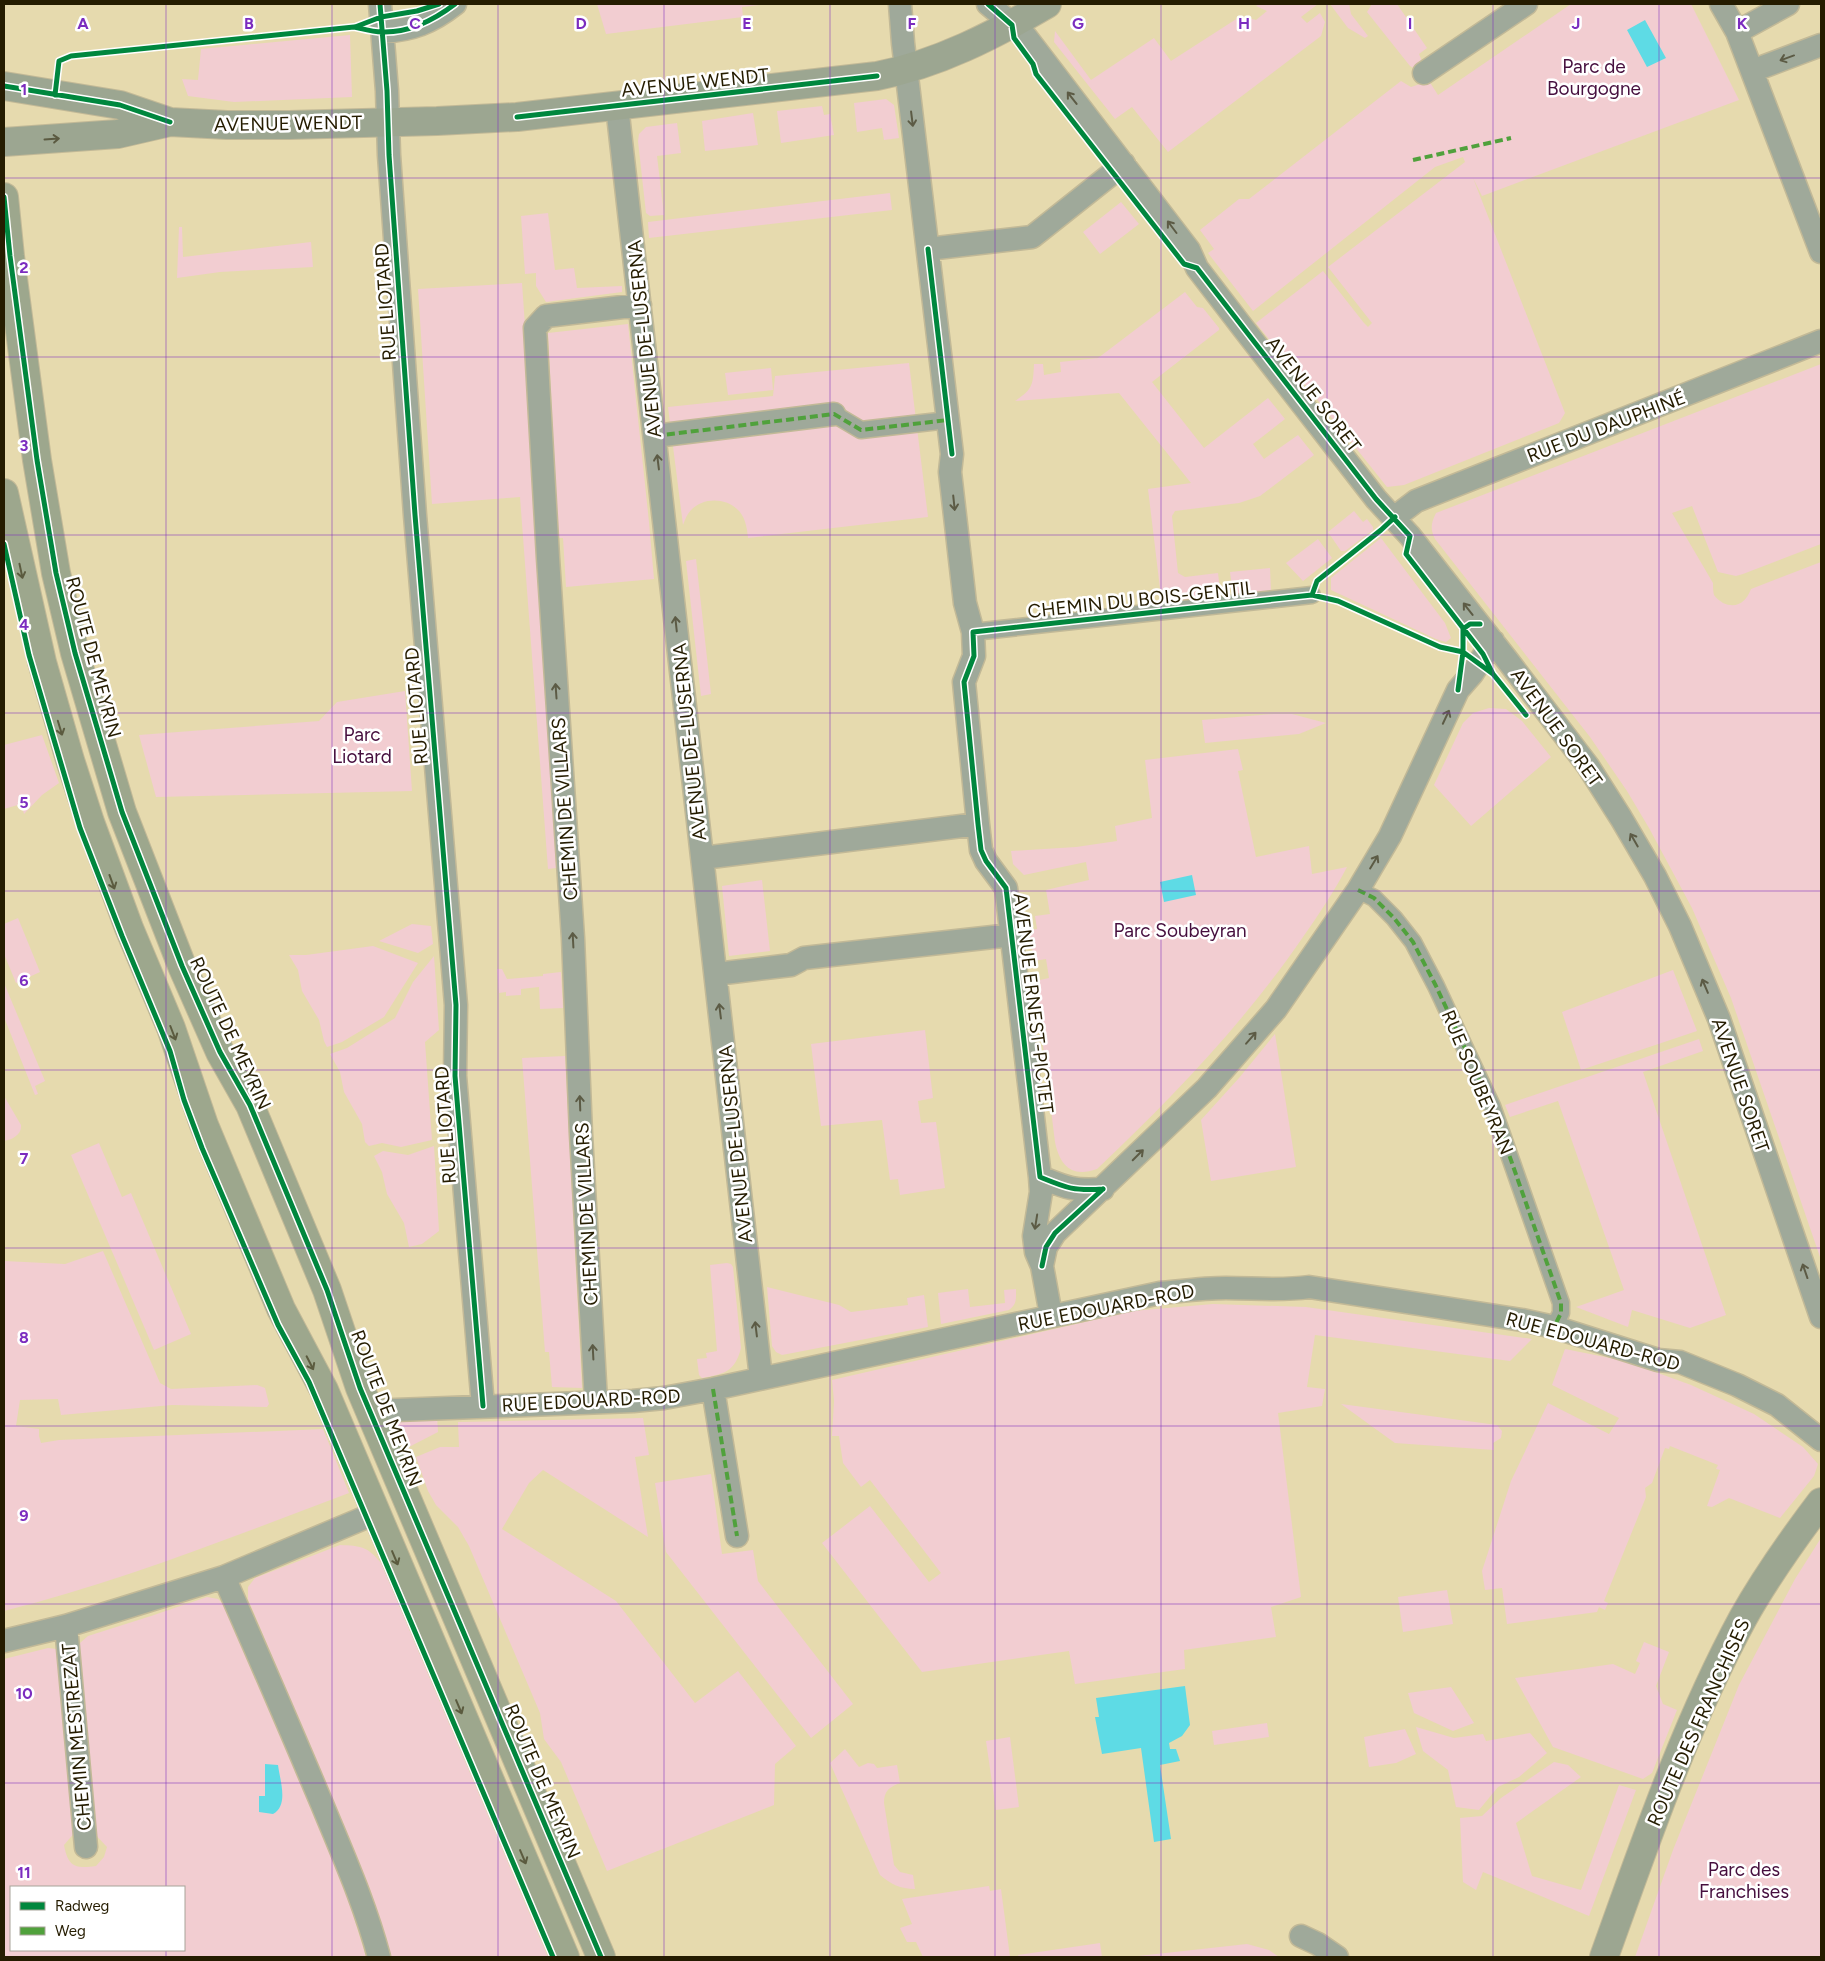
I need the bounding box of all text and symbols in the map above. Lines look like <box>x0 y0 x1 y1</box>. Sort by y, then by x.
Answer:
text: A <box>77 14 89 33</box>
text: B <box>244 14 254 33</box>
text: C <box>409 14 421 33</box>
text: D <box>575 14 587 33</box>
text: E <box>742 14 752 33</box>
text: F <box>908 14 917 33</box>
text: G <box>1072 14 1084 33</box>
text: H <box>1238 14 1250 33</box>
text: I <box>1408 14 1412 33</box>
text: J <box>1572 14 1580 33</box>
text: K <box>1737 14 1748 33</box>
one-way arrow <box>1780 54 1795 63</box>
park label: Parc de Bourgogne <box>1547 55 1641 100</box>
street label: AVENUE WENDT <box>620 63 770 102</box>
text: 1 <box>21 80 27 99</box>
one-way arrow <box>1067 92 1078 105</box>
street label: AVENUE WENDT <box>214 111 363 136</box>
one-way arrow <box>907 111 917 127</box>
one-way arrow <box>44 134 60 144</box>
one-way arrow <box>1166 221 1177 234</box>
street label: AVENUE DE-LUSERNA <box>623 239 666 439</box>
street label: RUE LIOTARD <box>370 242 401 362</box>
text: 2 <box>19 258 29 277</box>
street label: AVENUE SORET <box>1261 332 1366 457</box>
street label: RUE DU DAUPHINÉ <box>1524 386 1689 467</box>
text: 3 <box>20 436 29 455</box>
one-way arrow <box>653 455 663 471</box>
one-way arrow <box>949 494 959 510</box>
one-way arrow <box>16 562 26 578</box>
street label: ROUTE DE MEYRIN <box>61 574 126 740</box>
street label: CHEMIN DU BOIS-GENTIL <box>1026 576 1256 623</box>
one-way arrow <box>1462 603 1473 616</box>
text: 4 <box>19 615 29 634</box>
one-way arrow <box>671 616 681 632</box>
street label: AVENUE DE-LUSERNA <box>668 642 711 842</box>
street label: RUE LIOTARD <box>400 646 433 766</box>
street label: AVENUE SORET <box>1506 664 1608 791</box>
one-way arrow <box>552 683 561 699</box>
one-way arrow <box>1442 710 1451 725</box>
street label: CHEMIN DE VILLARS <box>547 717 582 901</box>
one-way arrow <box>56 720 66 736</box>
park label: Parc Liotard <box>332 723 392 768</box>
text: 5 <box>19 793 29 812</box>
one-way arrow <box>1629 833 1639 848</box>
one-way arrow <box>1370 856 1380 870</box>
one-way arrow <box>108 874 117 890</box>
street label: AVENUE ERNEST-PICTET <box>1009 892 1058 1115</box>
park label: Parc Soubeyran <box>1113 919 1247 942</box>
one-way arrow <box>569 933 578 949</box>
street label: ROUTE DE MEYRIN <box>185 953 276 1113</box>
text: 6 <box>19 971 29 990</box>
one-way arrow <box>1700 979 1710 994</box>
one-way arrow <box>715 1004 725 1020</box>
street label: RUE SOUBEYRAN <box>1437 1006 1518 1158</box>
street label: AVENUE SORET <box>1707 1015 1774 1156</box>
one-way arrow <box>169 1025 178 1040</box>
one-way arrow <box>1245 1032 1256 1045</box>
street label: AVENUE DE-LUSERNA <box>714 1044 757 1244</box>
street label: RUE LIOTARD <box>430 1065 461 1185</box>
one-way arrow <box>575 1095 585 1112</box>
street label: CHEMIN DE VILLARS <box>570 1122 603 1306</box>
text: 7 <box>20 1149 29 1168</box>
one-way arrow <box>1132 1149 1144 1161</box>
one-way arrow <box>1031 1213 1041 1229</box>
one-way arrow <box>1800 1264 1810 1280</box>
street label: RUE EDOUARD-ROD <box>1016 1279 1196 1336</box>
street label: RUE EDOUARD-ROD <box>1503 1307 1682 1376</box>
one-way arrow <box>751 1322 761 1338</box>
street label: ROUTE DE MEYRIN <box>346 1327 427 1490</box>
text: 8 <box>19 1328 29 1347</box>
one-way arrow <box>589 1345 598 1361</box>
one-way arrow <box>305 1355 315 1370</box>
street label: RUE EDOUARD-ROD <box>501 1384 681 1417</box>
text: 9 <box>19 1506 29 1525</box>
one-way arrow <box>391 1550 401 1565</box>
street label: ROUTE DES FRANCHISES <box>1642 1615 1755 1829</box>
street label: CHEMIN MESTREZAT <box>57 1642 96 1831</box>
text: 10 <box>15 1684 33 1703</box>
one-way arrow <box>455 1699 464 1714</box>
street label: ROUTE DE MEYRIN <box>500 1700 586 1862</box>
one-way arrow <box>518 1849 528 1864</box>
park label: Parc des Franchises <box>1699 1858 1789 1903</box>
text: 11 <box>17 1863 31 1882</box>
legend <box>10 1886 185 1951</box>
text: Radweg <box>55 1897 109 1915</box>
text: Weg <box>55 1922 86 1940</box>

